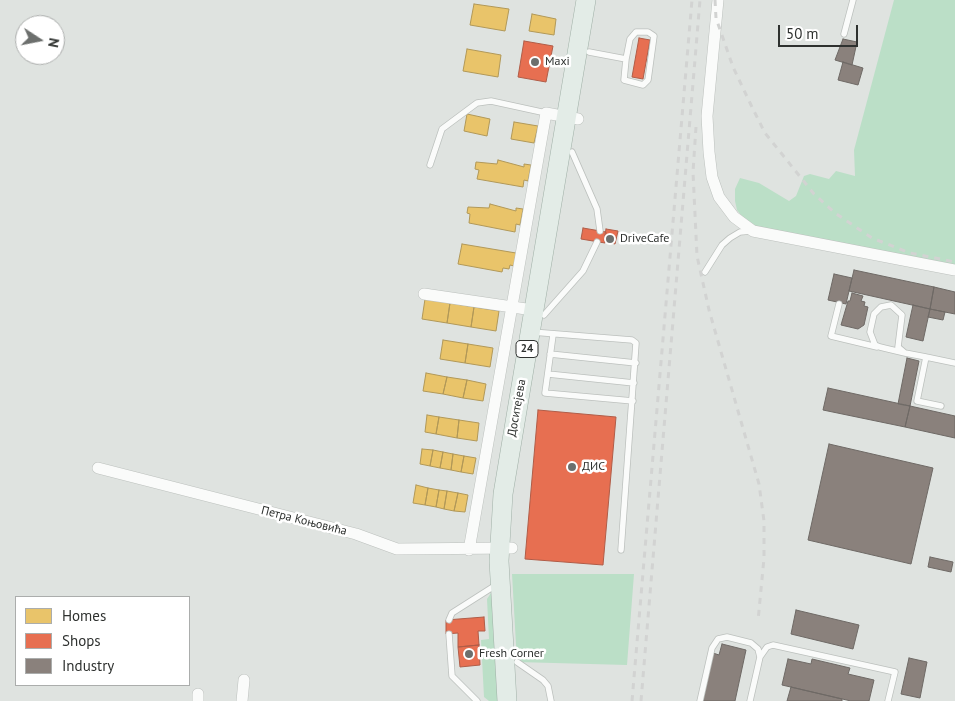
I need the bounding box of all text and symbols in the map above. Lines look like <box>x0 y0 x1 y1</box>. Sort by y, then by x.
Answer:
north arrow <box>15 15 65 65</box>
scale bar <box>780 15 860 47</box>
text: 50 m <box>786 24 819 43</box>
text: N <box>44 36 63 49</box>
place label: Maxi <box>545 55 570 69</box>
marker: Maxi <box>529 56 541 68</box>
place label: DriveCafe <box>620 232 669 246</box>
marker: DriveCafe <box>604 233 616 245</box>
road number: 24 <box>516 340 538 358</box>
street label: Доситејева <box>505 378 529 438</box>
place label: ДИС <box>582 460 605 474</box>
marker: ДИС <box>566 461 578 473</box>
street label: Петра Коњовића <box>260 503 348 539</box>
legend <box>15 596 190 686</box>
text: Homes <box>62 606 106 625</box>
text: Shops <box>62 631 101 650</box>
place label: Fresh Corner <box>479 647 544 661</box>
marker: Fresh Corner <box>463 648 475 660</box>
text: Industry <box>62 656 114 675</box>

